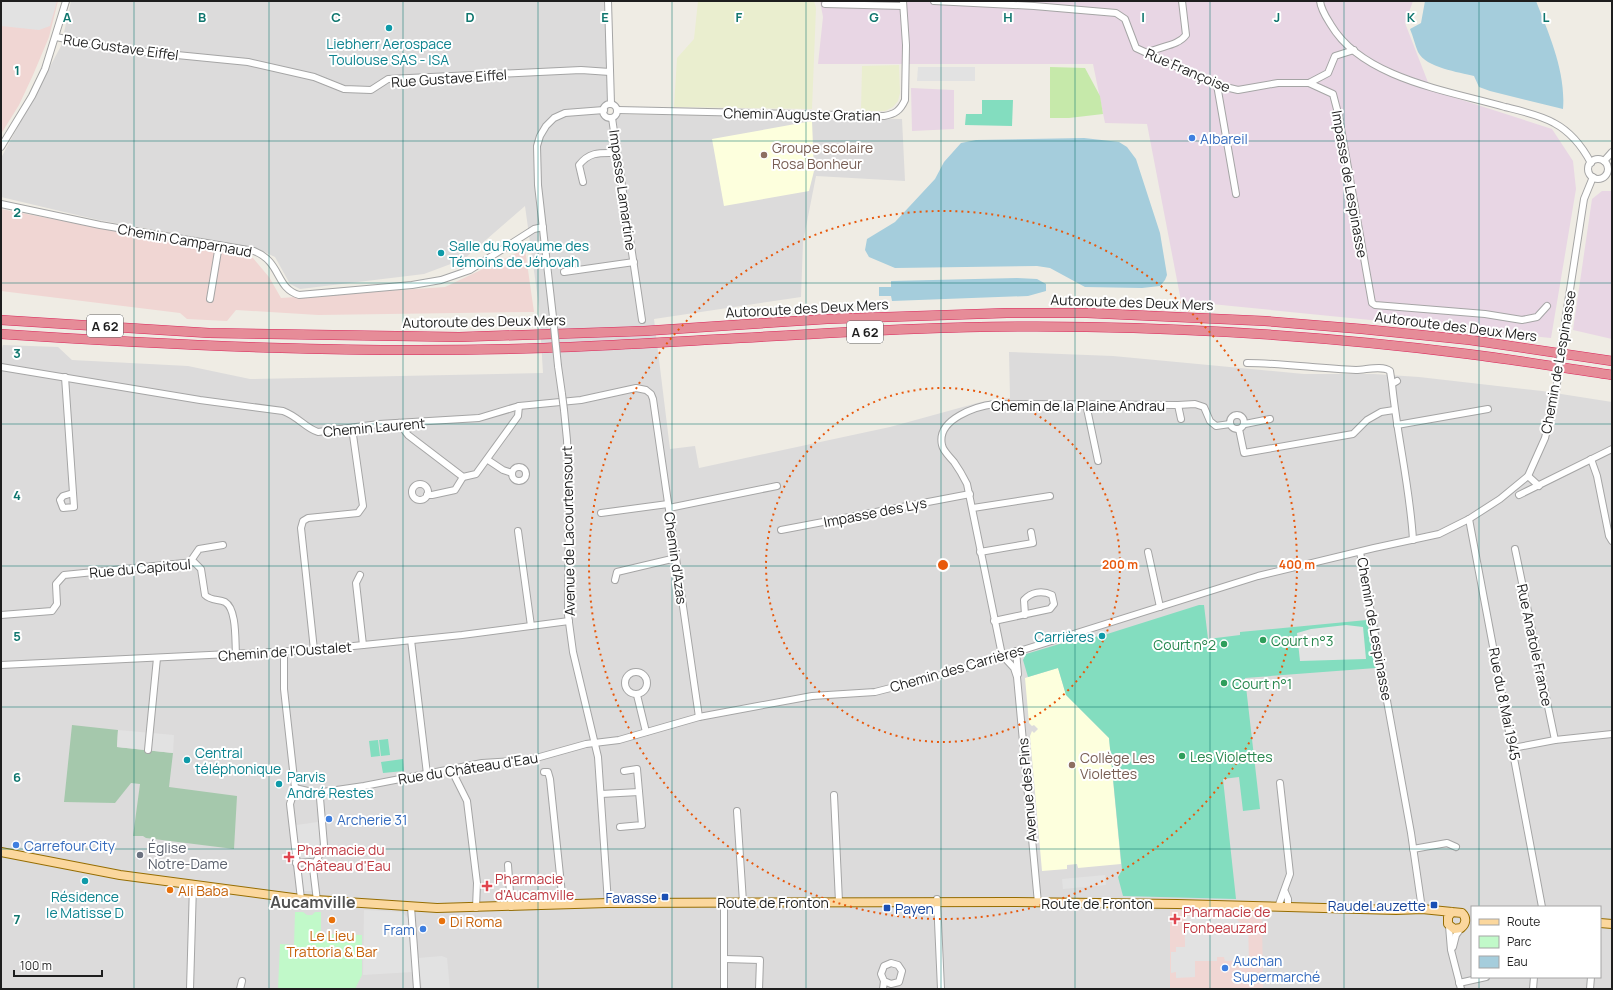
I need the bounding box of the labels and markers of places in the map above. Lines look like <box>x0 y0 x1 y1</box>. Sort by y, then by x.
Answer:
marker: Liebherr Aerospace Toulouse SAS - ISA <box>384 23 394 33</box>
place label: Liebherr Aerospace Toulouse SAS - ISA <box>326 34 452 69</box>
place label: Albareil <box>1200 129 1248 148</box>
marker: Albareil <box>1187 133 1197 143</box>
place label: Groupe scolaire Rosa Bonheur <box>772 138 873 173</box>
marker: Groupe scolaire Rosa Bonheur <box>759 150 769 160</box>
place label: Salle du Royaume des Témoins de Jéhovah <box>449 236 589 271</box>
marker: Salle du Royaume des Témoins de Jéhovah <box>436 248 446 258</box>
centre of rings <box>936 558 950 572</box>
place label: Carrières <box>1034 627 1094 646</box>
marker: Carrières <box>1097 631 1107 641</box>
place label: Court n°3 <box>1271 631 1333 650</box>
place label: Court n°2 <box>1153 635 1216 654</box>
marker: Court n°3 <box>1258 635 1268 645</box>
marker: Court n°2 <box>1219 639 1229 649</box>
place label: Court n°1 <box>1232 674 1292 693</box>
marker: Court n°1 <box>1219 678 1229 688</box>
place label: Central téléphonique <box>195 743 281 778</box>
place label: Les Violettes <box>1190 747 1273 766</box>
place label: Collège Les Violettes <box>1080 748 1155 783</box>
marker: Les Violettes <box>1177 751 1187 761</box>
marker: Central téléphonique <box>182 755 192 765</box>
marker: Collège Les Violettes <box>1067 760 1077 770</box>
place label: Parvis André Restes <box>287 767 374 802</box>
marker: Parvis André Restes <box>274 779 284 789</box>
place label: Archerie 31 <box>337 810 408 829</box>
marker: Archerie 31 <box>324 814 334 824</box>
place label: Carrefour City <box>24 836 116 855</box>
place label: Église Notre-Dame <box>148 838 228 873</box>
marker: Carrefour City <box>11 840 21 850</box>
place label: Pharmacie du Château d'Eau <box>297 840 391 875</box>
marker: Église Notre-Dame <box>135 850 145 860</box>
marker: Pharmacie du Château d'Eau <box>284 852 294 862</box>
place label: Pharmacie d'Aucamville <box>495 869 574 904</box>
marker: Résidence le Matisse D <box>80 876 90 886</box>
place label: Ali Baba <box>178 881 229 900</box>
marker: Pharmacie d'Aucamville <box>482 881 492 891</box>
marker: Ali Baba <box>165 885 175 895</box>
place label: Résidence le Matisse D <box>46 887 124 922</box>
place label: Favasse <box>605 888 657 907</box>
marker: Favasse <box>660 892 670 902</box>
place label: RaudeLauzette <box>1328 896 1426 915</box>
place label: Payen <box>895 899 934 918</box>
marker: RaudeLauzette <box>1429 900 1439 910</box>
place label: Pharmacie de Fonbeauzard <box>1183 902 1271 937</box>
marker: Payen <box>882 903 892 913</box>
place label: Di Roma <box>450 912 502 931</box>
marker: Pharmacie de Fonbeauzard <box>1170 914 1180 924</box>
marker: Le Lieu Trattoria & Bar <box>327 915 337 925</box>
marker: Di Roma <box>437 916 447 926</box>
place label: Fram <box>384 920 415 939</box>
marker: Fram <box>418 924 428 934</box>
place label: Le Lieu Trattoria & Bar <box>286 926 378 961</box>
place label: Auchan Supermarché <box>1233 951 1320 986</box>
marker: Auchan Supermarché <box>1220 963 1230 973</box>

